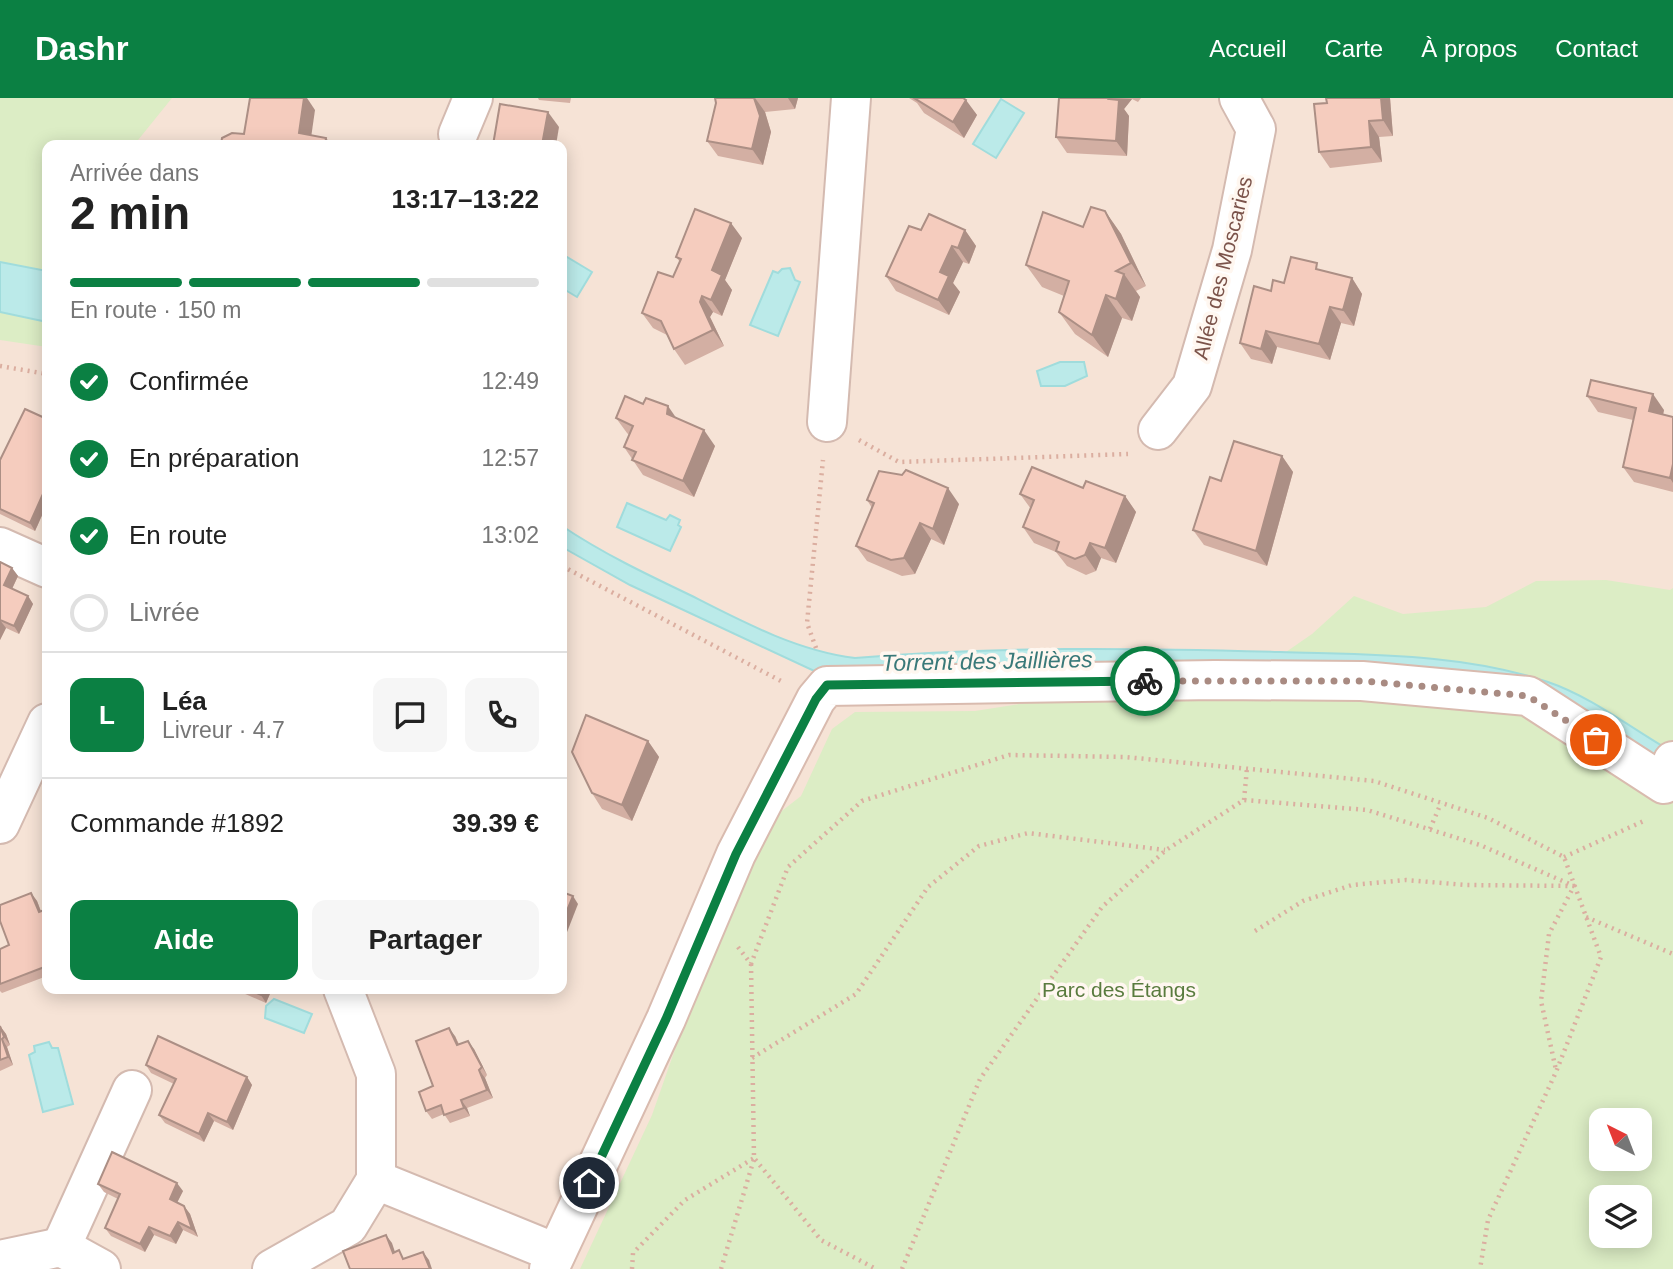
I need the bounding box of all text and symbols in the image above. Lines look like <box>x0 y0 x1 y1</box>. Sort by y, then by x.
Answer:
text: Dashr <box>35 30 129 67</box>
text: Accueil <box>1209 35 1287 62</box>
text: Carte <box>1325 35 1383 62</box>
text: À propos <box>1421 35 1517 62</box>
text: Contact <box>1555 35 1638 62</box>
text: Arrivée dans <box>70 160 199 186</box>
street label: Allée des Moscaries <box>1189 174 1256 362</box>
text: 13:17–13:22 <box>392 184 539 214</box>
text: 2 min <box>70 187 190 239</box>
text: En route · 150 m <box>70 297 241 323</box>
icon: check <box>70 363 108 401</box>
text: Confirmée <box>129 366 249 396</box>
text: 12:49 <box>481 368 539 394</box>
icon: check <box>70 440 108 478</box>
text: En préparation <box>129 443 300 473</box>
text: 12:57 <box>481 445 539 471</box>
icon: check <box>70 517 108 555</box>
text: En route <box>129 520 227 550</box>
text: 13:02 <box>481 522 539 548</box>
text: Livrée <box>129 597 200 627</box>
water label: Torrent des Jaillières <box>881 646 1093 676</box>
courier <box>1110 646 1180 716</box>
icon: bike <box>1126 662 1164 700</box>
button: chat <box>373 678 447 752</box>
button: phone <box>465 678 539 752</box>
text: Léa <box>162 686 207 716</box>
text: L <box>99 700 115 730</box>
pin <box>1566 710 1626 770</box>
text: Livreur · 4.7 <box>162 717 285 743</box>
icon: bag <box>1577 721 1615 759</box>
text: Commande #1892 <box>70 808 284 838</box>
text: 39.39 € <box>452 808 539 838</box>
button: Aide <box>70 900 298 980</box>
button: Partager <box>312 900 539 980</box>
park label: Parc des Étangs <box>1042 978 1196 1001</box>
north arrow <box>1589 1108 1652 1171</box>
map controls <box>1589 1108 1652 1248</box>
pin <box>559 1153 619 1213</box>
icon: home <box>570 1164 608 1202</box>
button: layers <box>1589 1185 1652 1248</box>

